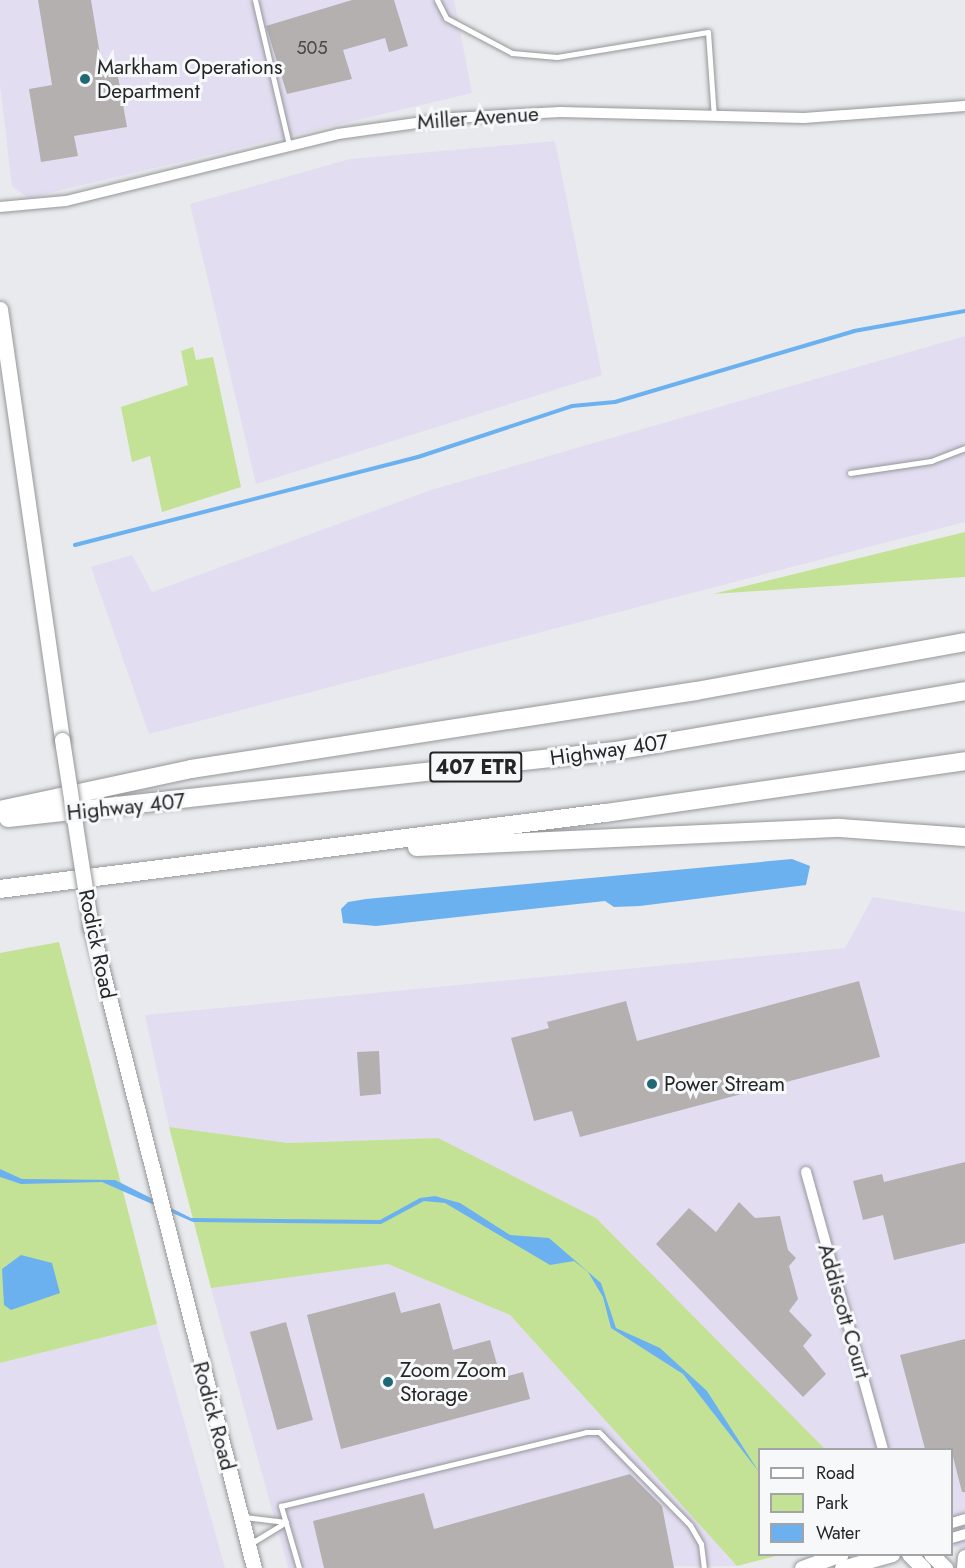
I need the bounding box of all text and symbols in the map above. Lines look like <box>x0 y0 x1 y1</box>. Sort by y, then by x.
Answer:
house number: 505 <box>296 37 328 59</box>
place label: Markham Operations Department <box>97 54 282 104</box>
marker: Markham Operations Department <box>78 72 92 86</box>
street label: Miller Avenue <box>416 101 540 135</box>
street label: Highway 407 <box>548 729 670 771</box>
road number: 407 ETR <box>428 750 524 784</box>
street label: Highway 407 <box>65 788 187 826</box>
street label: Rodick Road <box>73 887 121 1001</box>
place label: Power Stream <box>664 1071 785 1097</box>
marker: Power Stream <box>645 1077 659 1091</box>
street label: Addiscott Court <box>813 1241 875 1381</box>
place label: Zoom Zoom Storage <box>400 1357 507 1407</box>
street label: Rodick Road <box>187 1359 241 1473</box>
marker: Zoom Zoom Storage <box>381 1375 395 1389</box>
legend <box>758 1448 953 1556</box>
text: Road <box>816 1460 855 1486</box>
text: Park <box>816 1490 848 1516</box>
text: Water <box>816 1520 860 1546</box>

